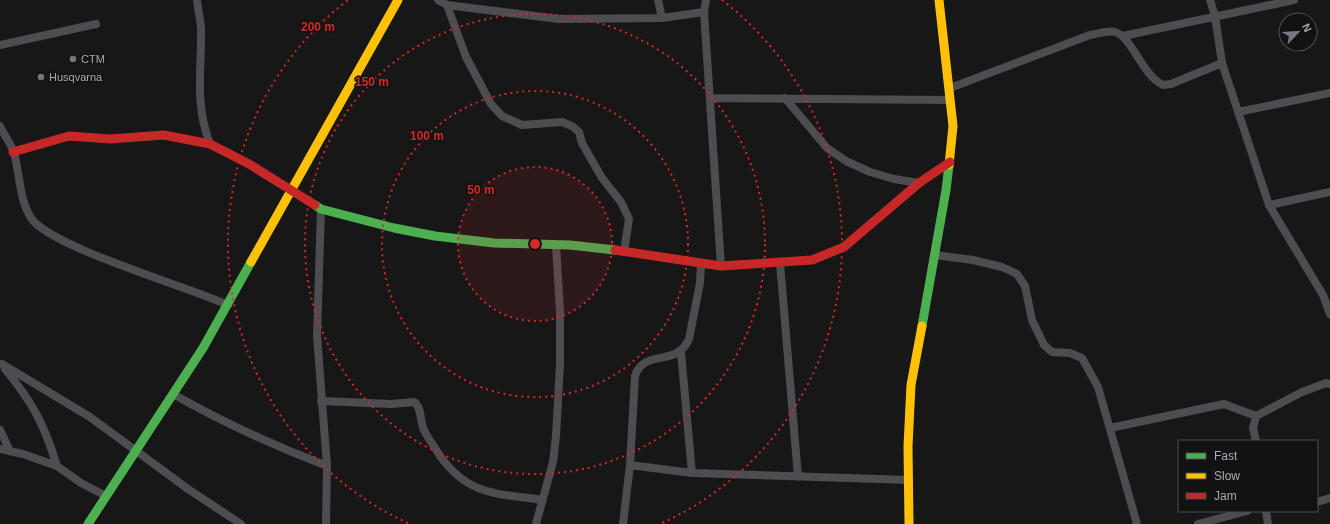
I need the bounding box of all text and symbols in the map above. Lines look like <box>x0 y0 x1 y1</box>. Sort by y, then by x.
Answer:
north arrow <box>1278 12 1318 52</box>
text: 200 m <box>301 20 335 34</box>
text: N <box>1300 22 1314 34</box>
place label: CTM <box>81 53 105 65</box>
marker: CTM <box>68 54 78 64</box>
place label: Husqvarna <box>49 71 103 83</box>
marker: Husqvarna <box>36 72 46 82</box>
text: 150 m <box>355 75 389 89</box>
text: 100 m <box>410 129 444 143</box>
text: 50 m <box>467 183 495 197</box>
centre of rings <box>528 237 542 251</box>
legend <box>1178 440 1318 512</box>
text: Fast <box>1214 449 1238 463</box>
text: Slow <box>1214 469 1240 483</box>
text: Jam <box>1214 489 1237 503</box>

